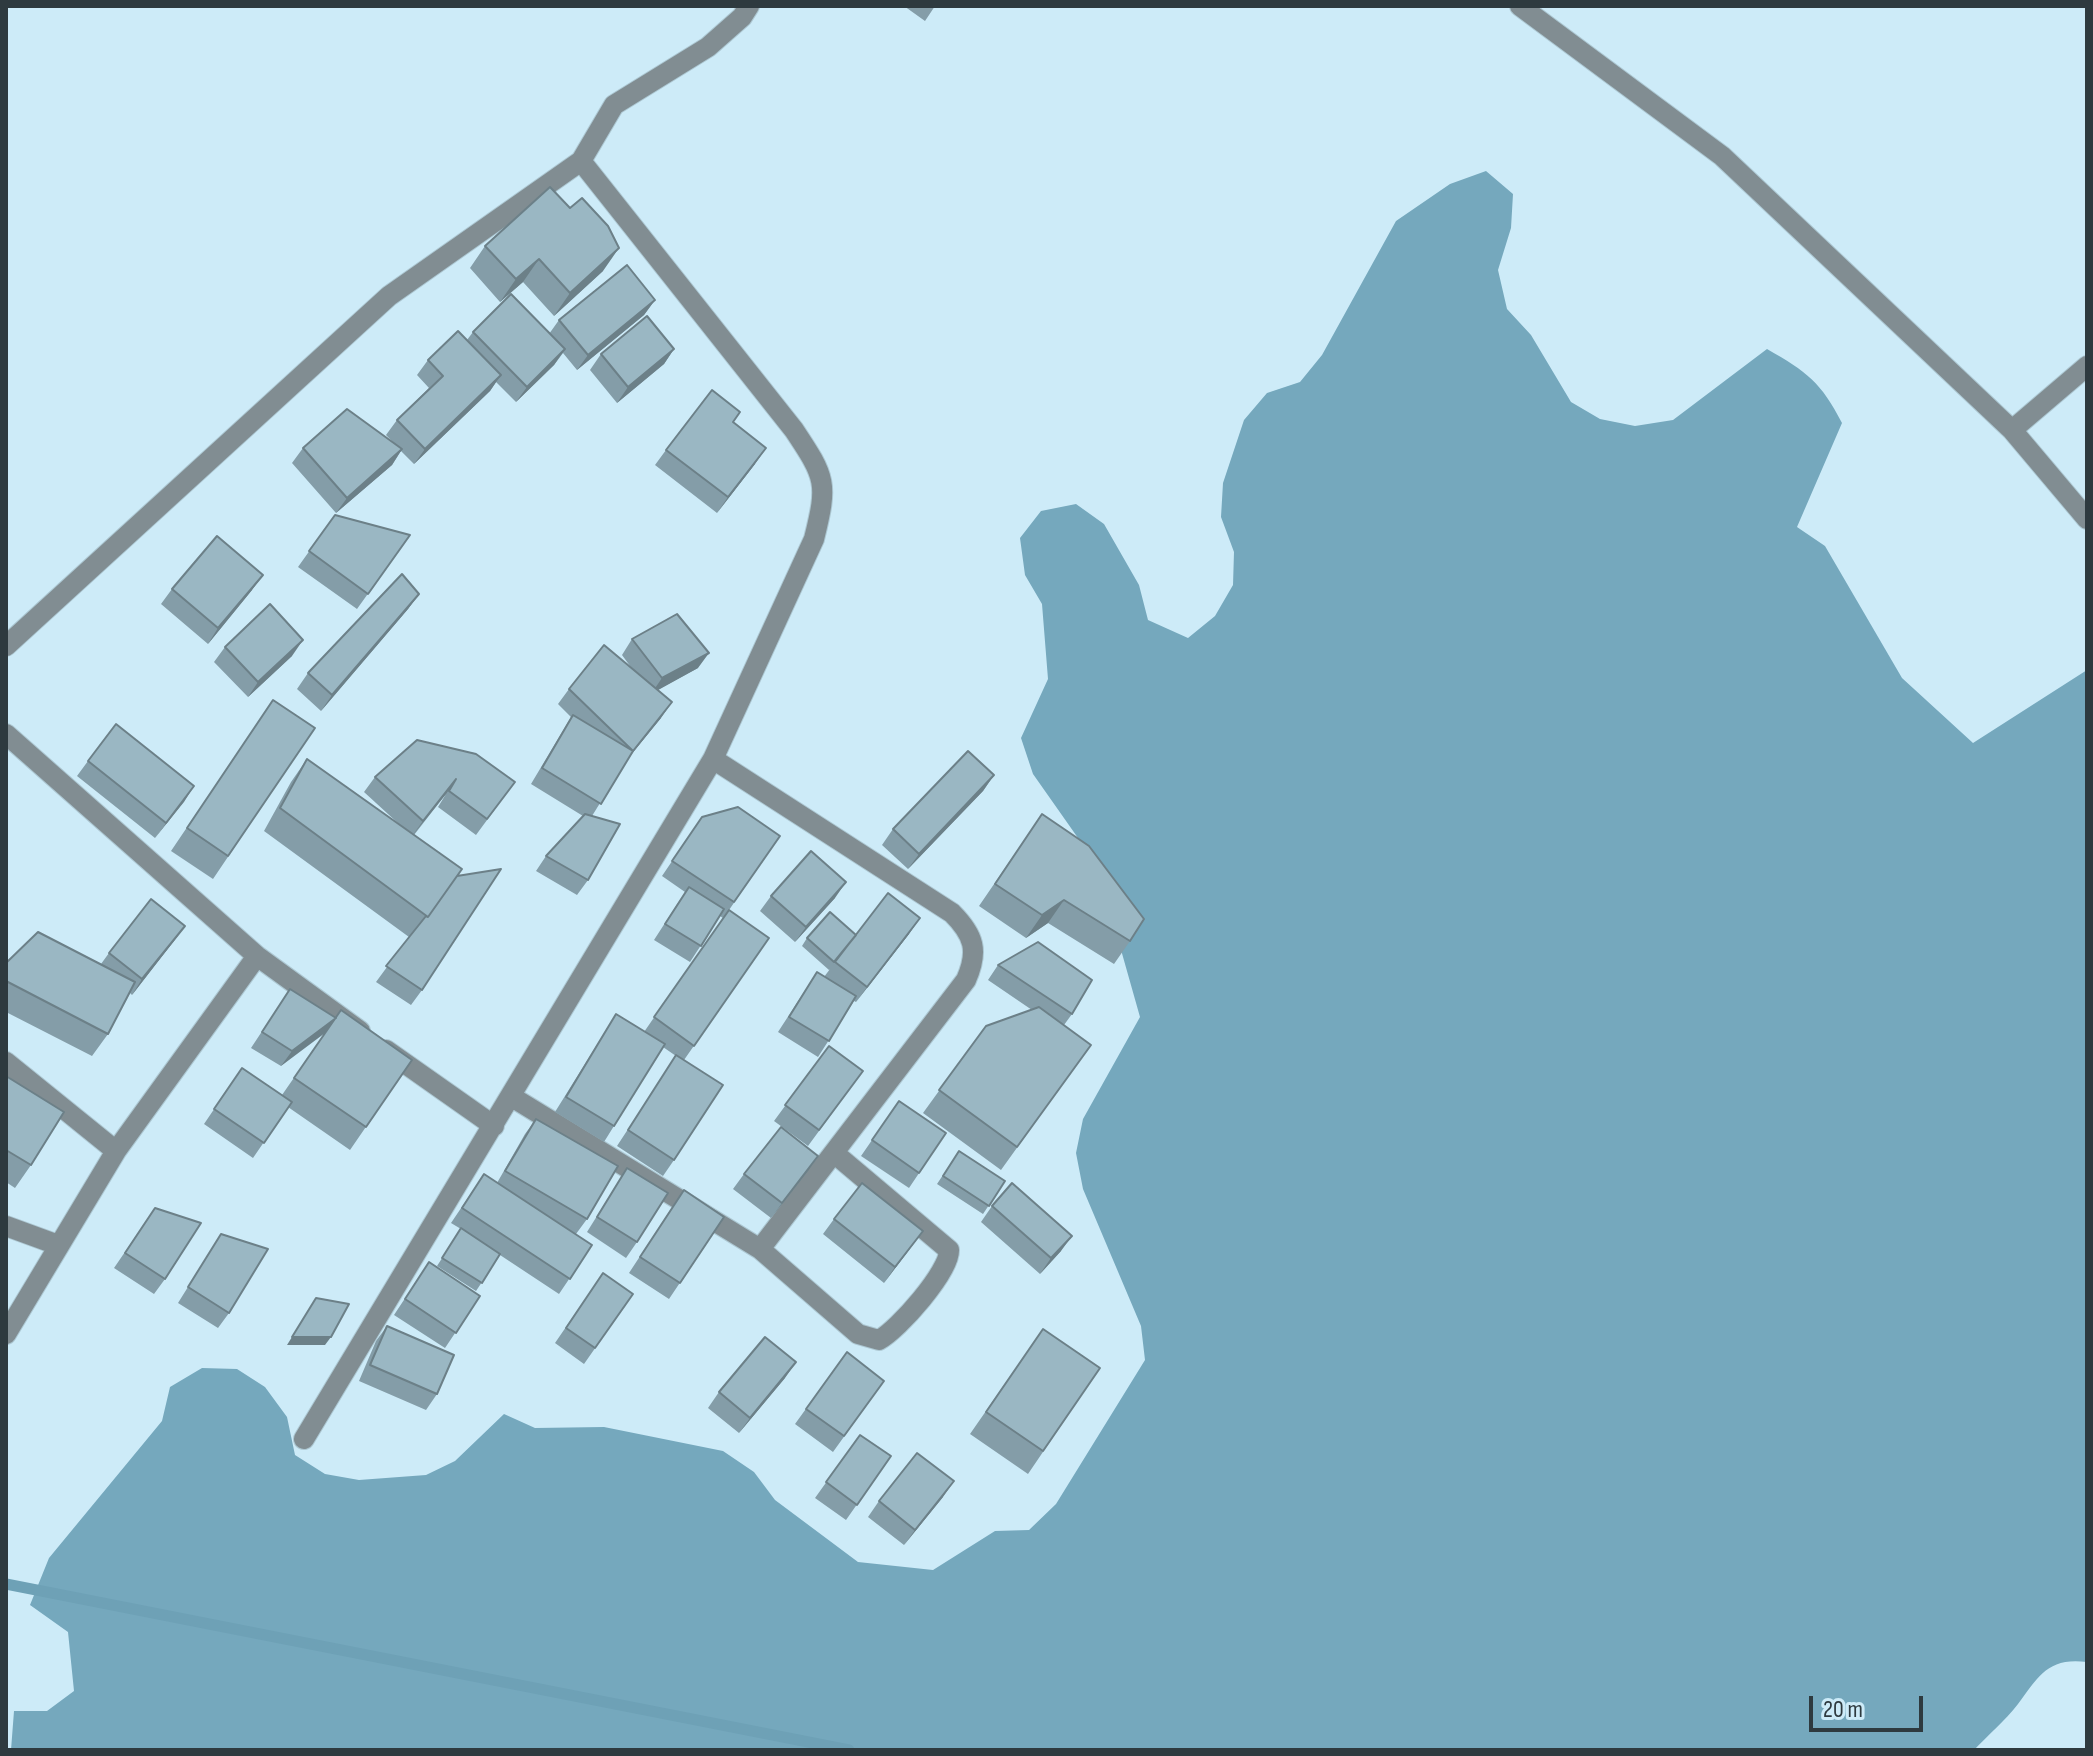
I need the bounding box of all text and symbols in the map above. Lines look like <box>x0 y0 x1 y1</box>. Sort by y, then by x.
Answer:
scale bar <box>1813 1680 1927 1730</box>
text: 20 m <box>1823 1695 1863 1724</box>

